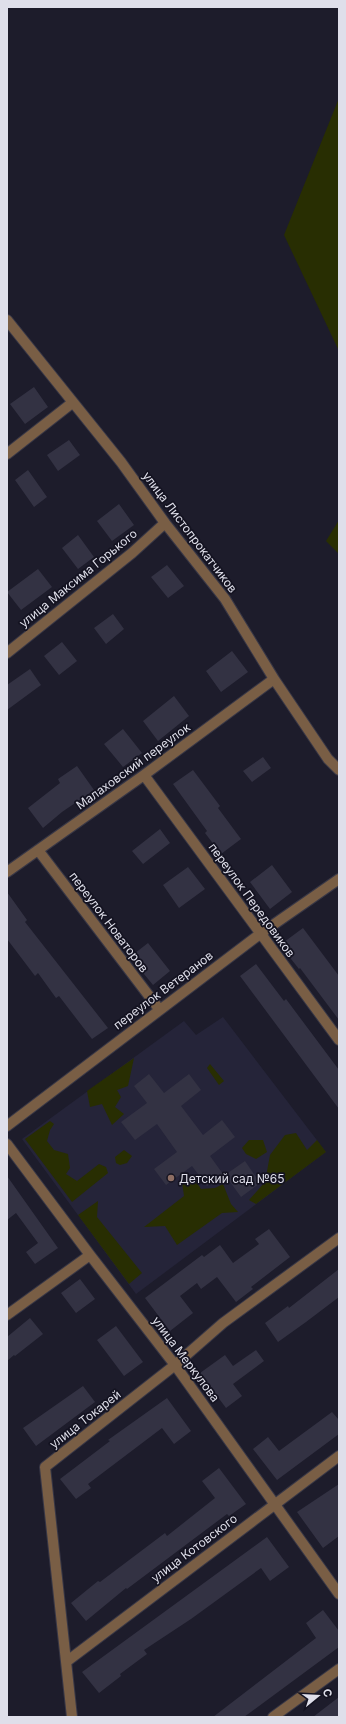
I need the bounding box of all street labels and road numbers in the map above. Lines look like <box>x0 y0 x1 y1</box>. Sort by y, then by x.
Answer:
street label: улица Листопрокатчиков <box>140 469 241 596</box>
street label: улица Максима Горького <box>16 526 140 630</box>
street label: Малаховский переулок <box>73 719 193 812</box>
street label: переулок Передовиков <box>206 840 299 960</box>
street label: переулок Новаторов <box>66 869 152 975</box>
street label: переулок Ветеранов <box>110 948 216 1032</box>
street label: улица Меркулова <box>149 1313 223 1405</box>
street label: улица Токарей <box>46 1387 124 1451</box>
street label: улица Котовского <box>148 1511 240 1585</box>

